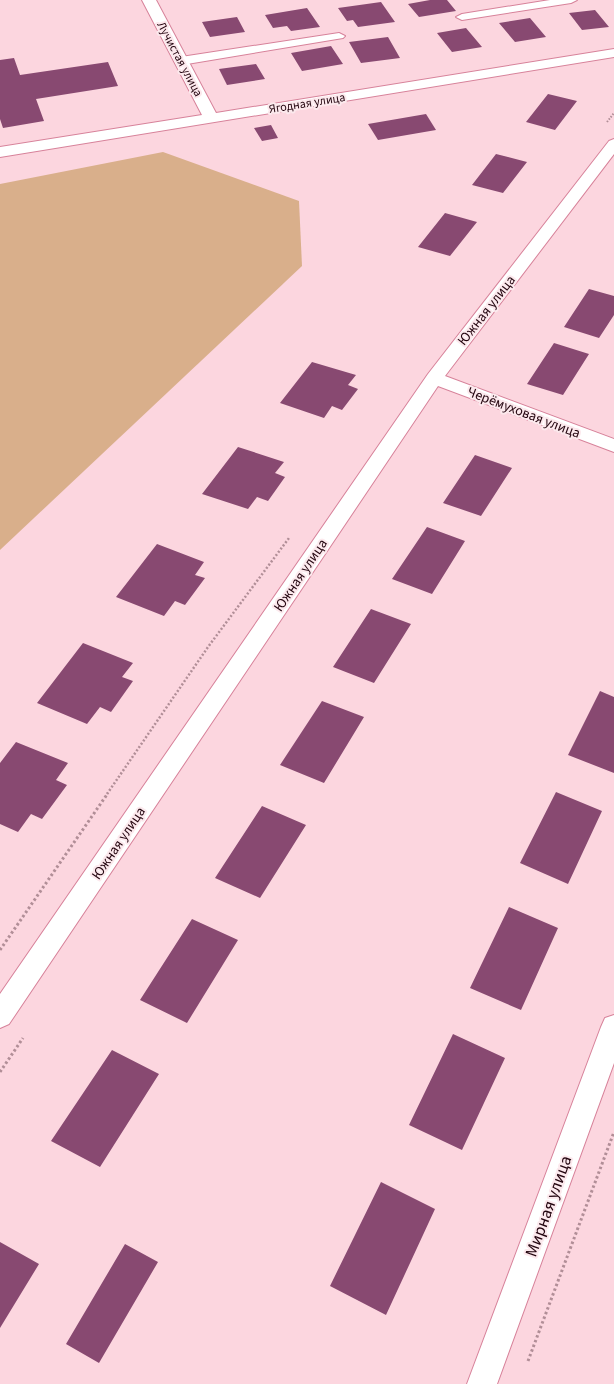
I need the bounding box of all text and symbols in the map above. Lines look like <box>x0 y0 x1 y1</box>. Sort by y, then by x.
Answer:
street label: Лучистая улица <box>153 19 206 100</box>
street label: Ягодная улица <box>268 89 347 118</box>
street label: Южная улица <box>453 271 521 350</box>
street label: Черёмуховая улица <box>464 382 583 444</box>
street label: Южная улица <box>269 535 333 616</box>
street label: Южная улица <box>87 803 151 884</box>
street label: Мирная улица <box>519 1152 578 1260</box>

